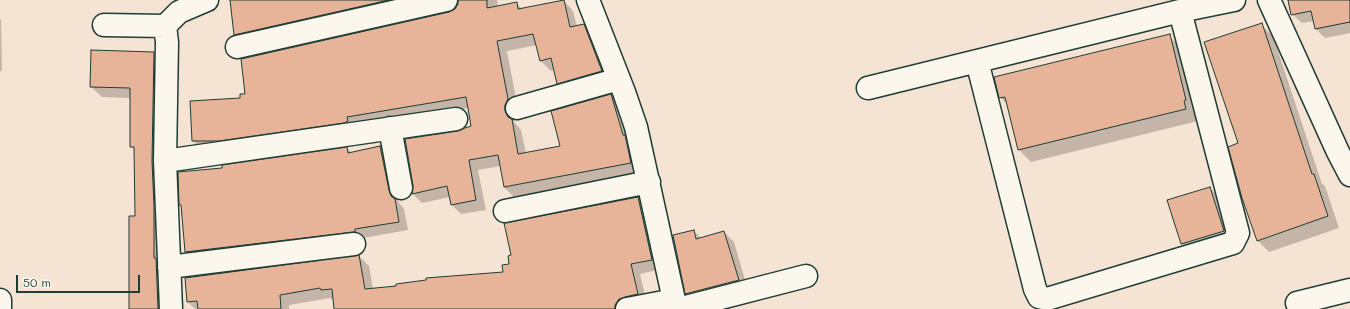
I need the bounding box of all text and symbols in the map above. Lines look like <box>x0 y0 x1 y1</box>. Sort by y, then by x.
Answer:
scale bar <box>18 267 142 293</box>
text: 50 m <box>23 274 51 290</box>

